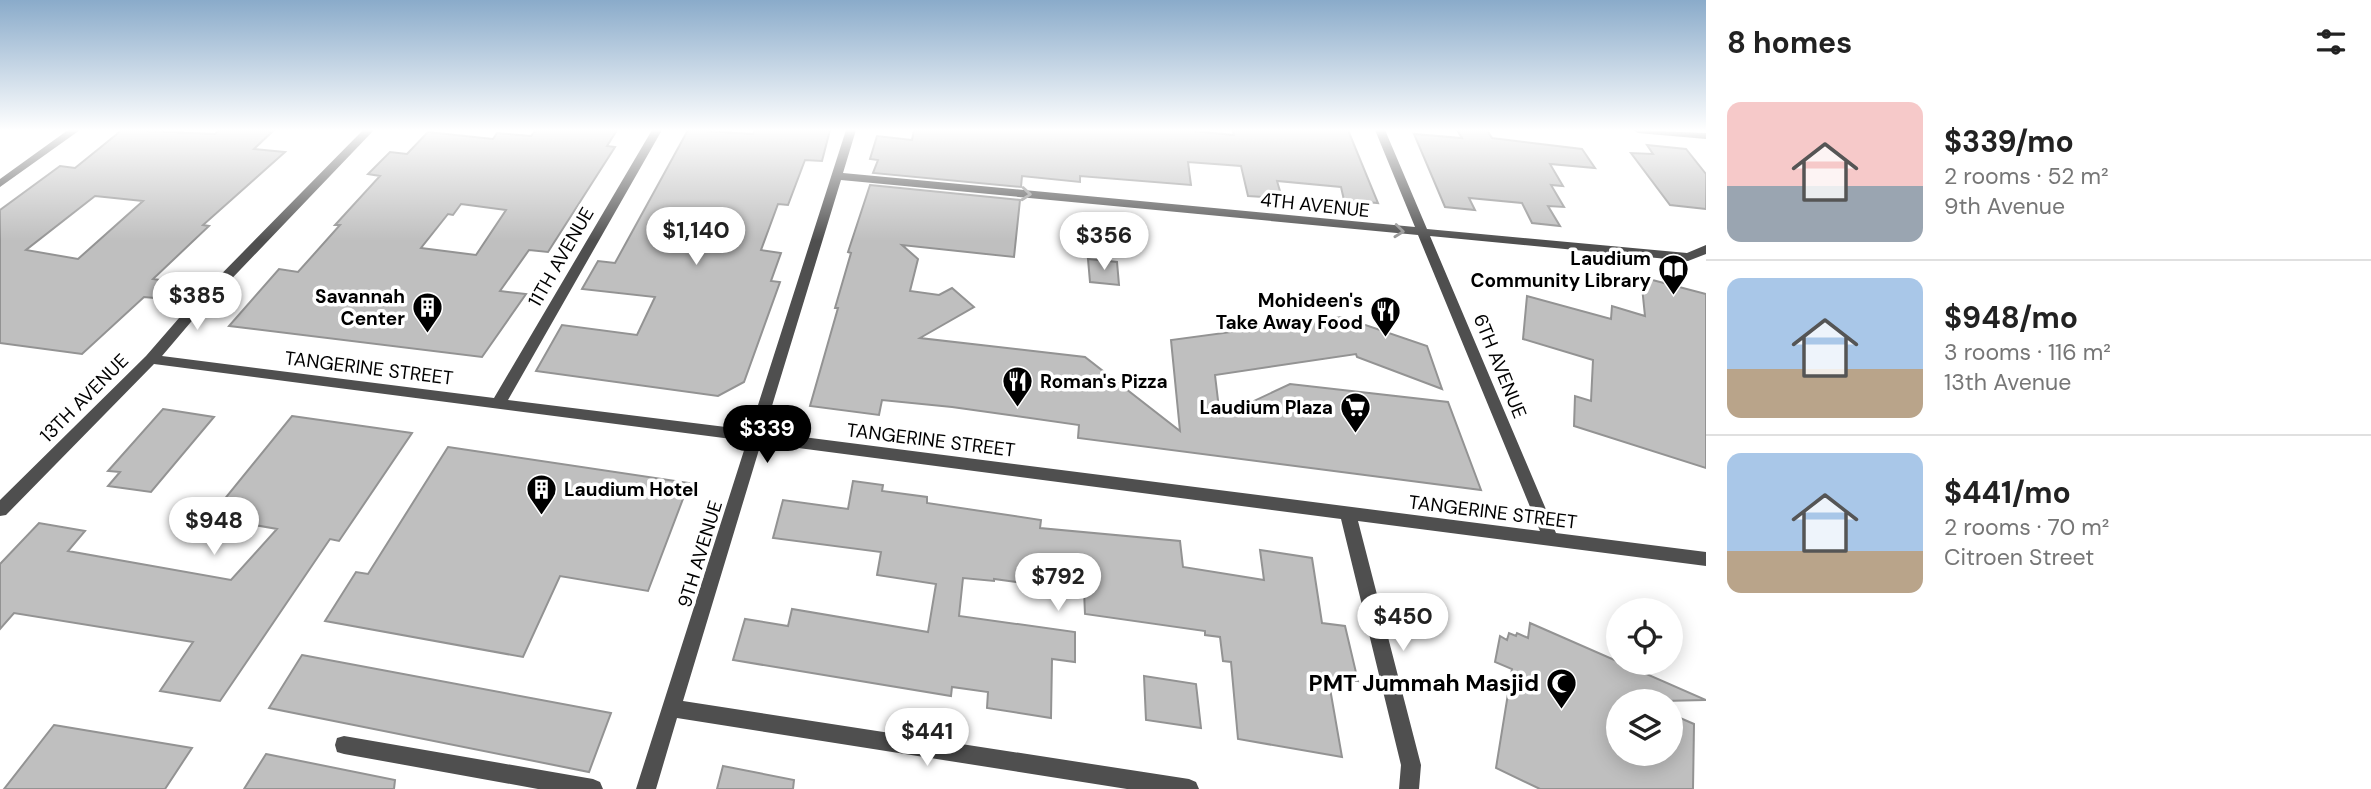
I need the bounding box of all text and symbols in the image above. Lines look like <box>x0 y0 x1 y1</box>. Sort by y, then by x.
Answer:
text: 8 homes <box>1727 23 1852 62</box>
icon: filters <box>2312 23 2350 61</box>
text: $339/mo <box>1944 122 2074 161</box>
icon: home <box>1783 130 1867 214</box>
text: 2 rooms · 52 m² <box>1944 161 2109 191</box>
one-way arrow <box>1021 186 1032 201</box>
street label: 4TH AVENUE <box>1259 187 1371 223</box>
text: 9th Avenue <box>1944 191 2065 221</box>
street label: 11TH AVENUE <box>522 203 600 311</box>
pin: $1,140 <box>639 208 753 267</box>
pin: $356 <box>1063 212 1145 272</box>
text: $1,140 <box>662 215 730 245</box>
text: $356 <box>1076 220 1132 250</box>
one-way arrow <box>1394 223 1405 238</box>
place label: Laudium Community Library <box>1470 246 1652 293</box>
library icon: Laudium Community Library <box>1657 252 1691 296</box>
pin: $385 <box>156 272 238 332</box>
text: $385 <box>169 280 225 310</box>
place label: Savannah Center <box>315 284 405 331</box>
place label: Mohideen's Take Away Food <box>1216 288 1363 335</box>
building icon: Savannah Center <box>411 290 445 334</box>
restaurant icon: Mohideen's Take Away Food <box>1369 294 1403 338</box>
text: $948/mo <box>1944 298 2078 337</box>
icon: home <box>1783 306 1867 390</box>
street label: 6TH AVENUE <box>1468 310 1532 422</box>
text: 3 rooms · 116 m² <box>1944 337 2111 367</box>
street label: TANGERINE STREET <box>283 345 455 391</box>
street label: 13TH AVENUE <box>34 348 134 448</box>
restaurant icon: Roman's Pizza <box>1000 364 1034 408</box>
text: 13th Avenue <box>1944 367 2071 397</box>
place label: Roman's Pizza <box>1040 369 1168 394</box>
supermarket icon: Laudium Plaza <box>1339 390 1373 434</box>
place label: Laudium Plaza <box>1200 395 1333 420</box>
pin: $339 <box>726 406 808 465</box>
text: $339 <box>739 413 795 443</box>
street label: TANGERINE STREET <box>845 417 1017 463</box>
building icon: Laudium Hotel <box>524 472 558 516</box>
text: $441/mo <box>1944 473 2071 512</box>
place label: Laudium Hotel <box>564 477 698 502</box>
icon: home <box>1783 481 1867 565</box>
street label: TANGERINE STREET <box>1407 489 1579 535</box>
pin: $948 <box>173 498 255 557</box>
street label: 9TH AVENUE <box>672 498 728 610</box>
text: $948 <box>185 505 243 535</box>
text: 2 rooms · 70 m² <box>1944 512 2109 542</box>
text: Citroen Street <box>1944 542 2094 572</box>
pin: $792 <box>1017 554 1099 613</box>
text: $792 <box>1031 561 1085 591</box>
pin: $450 <box>1362 594 1444 653</box>
map controls <box>1606 598 1683 766</box>
button: locate <box>1606 598 1683 675</box>
text: $450 <box>1373 601 1433 631</box>
mosque icon: PMT Jummah Masjid <box>1545 666 1579 710</box>
place label: PMT Jummah Masjid <box>1309 668 1539 698</box>
button: layers <box>1606 689 1683 766</box>
pin: $441 <box>886 708 968 768</box>
text: $441 <box>901 716 953 746</box>

